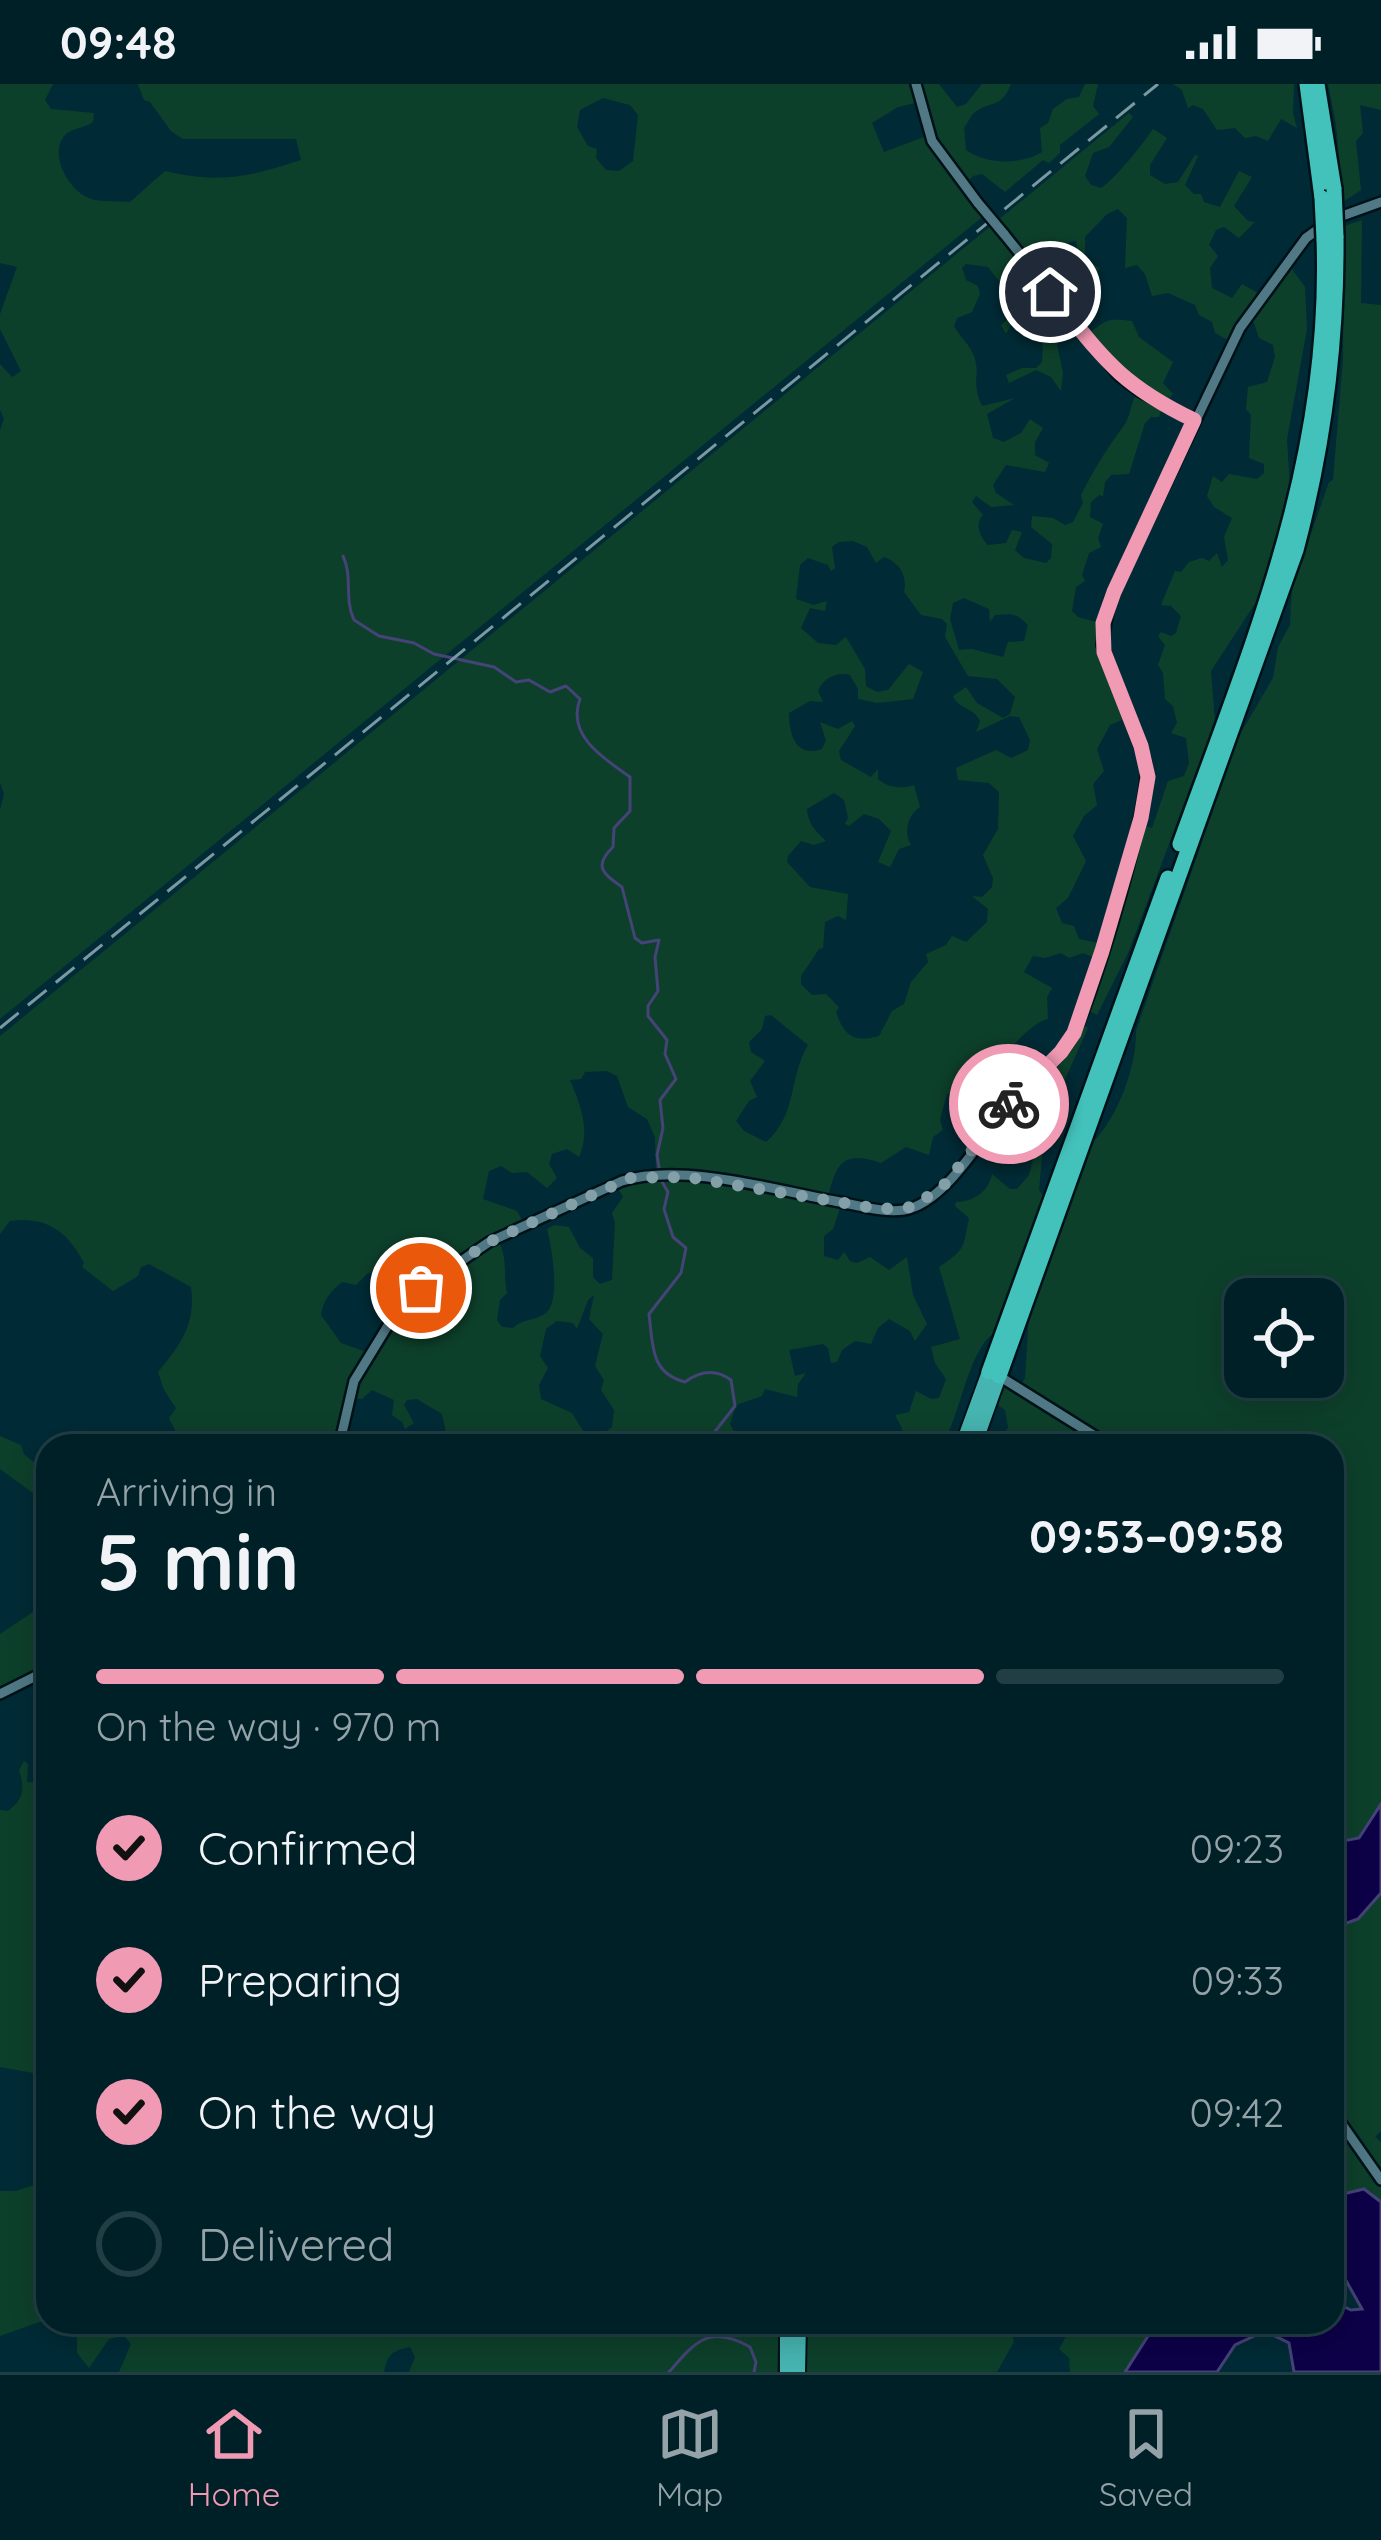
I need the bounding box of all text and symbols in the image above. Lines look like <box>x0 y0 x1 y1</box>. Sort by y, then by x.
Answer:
text: 09:48 <box>60 14 177 70</box>
pin <box>999 241 1101 343</box>
icon: home <box>1017 259 1083 325</box>
courier <box>949 1044 1069 1164</box>
icon: bike <box>976 1071 1042 1137</box>
pin <box>370 1237 472 1339</box>
icon: bag <box>388 1255 454 1321</box>
map controls <box>1224 1278 1344 1398</box>
button: locate <box>1224 1278 1344 1398</box>
text: Arriving in <box>96 1467 277 1516</box>
text: 09:53–09:58 <box>1029 1508 1284 1564</box>
text: 5 min <box>96 1512 300 1610</box>
text: On the way · 970 m <box>96 1702 441 1751</box>
icon: check <box>96 1815 162 1881</box>
text: Confirmed <box>198 1820 417 1876</box>
text: 09:23 <box>1190 1824 1284 1873</box>
icon: check <box>96 1947 162 2013</box>
text: Preparing <box>198 1952 402 2008</box>
text: 09:33 <box>1191 1956 1284 2005</box>
icon: check <box>96 2079 162 2145</box>
text: On the way <box>198 2084 436 2140</box>
text: 09:42 <box>1190 2088 1284 2137</box>
text: Delivered <box>198 2216 394 2272</box>
tab: Home <box>188 2401 280 2514</box>
tab: Map <box>656 2401 723 2514</box>
tab: Saved <box>1099 2401 1193 2514</box>

